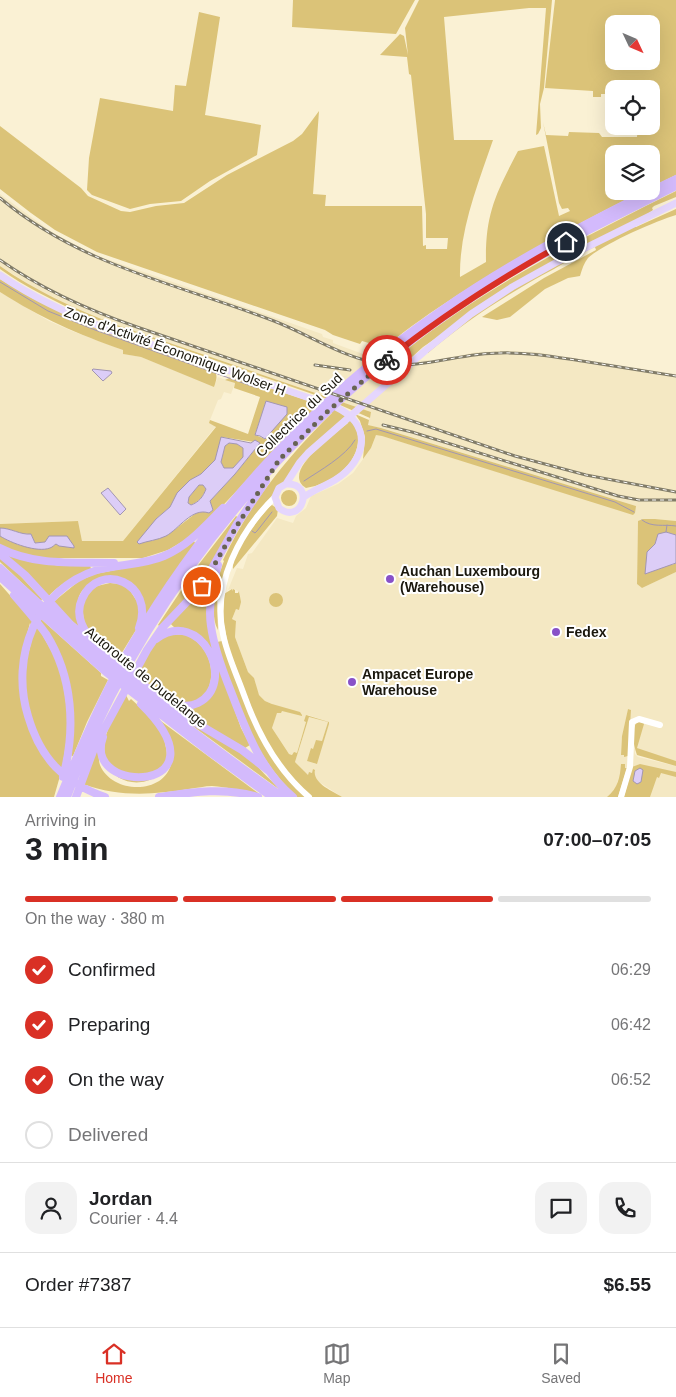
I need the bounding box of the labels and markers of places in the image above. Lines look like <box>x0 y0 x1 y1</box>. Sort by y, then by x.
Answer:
pin <box>545 221 587 263</box>
place label: Auchan Luxembourg (Warehouse) <box>400 563 540 595</box>
pin <box>181 565 223 607</box>
marker: Auchan Luxembourg (Warehouse) <box>384 573 396 585</box>
place label: Fedex <box>566 624 607 640</box>
marker: Fedex <box>550 626 562 638</box>
place label: Ampacet Europe Warehouse <box>362 666 473 698</box>
marker: Ampacet Europe Warehouse <box>346 676 358 688</box>

